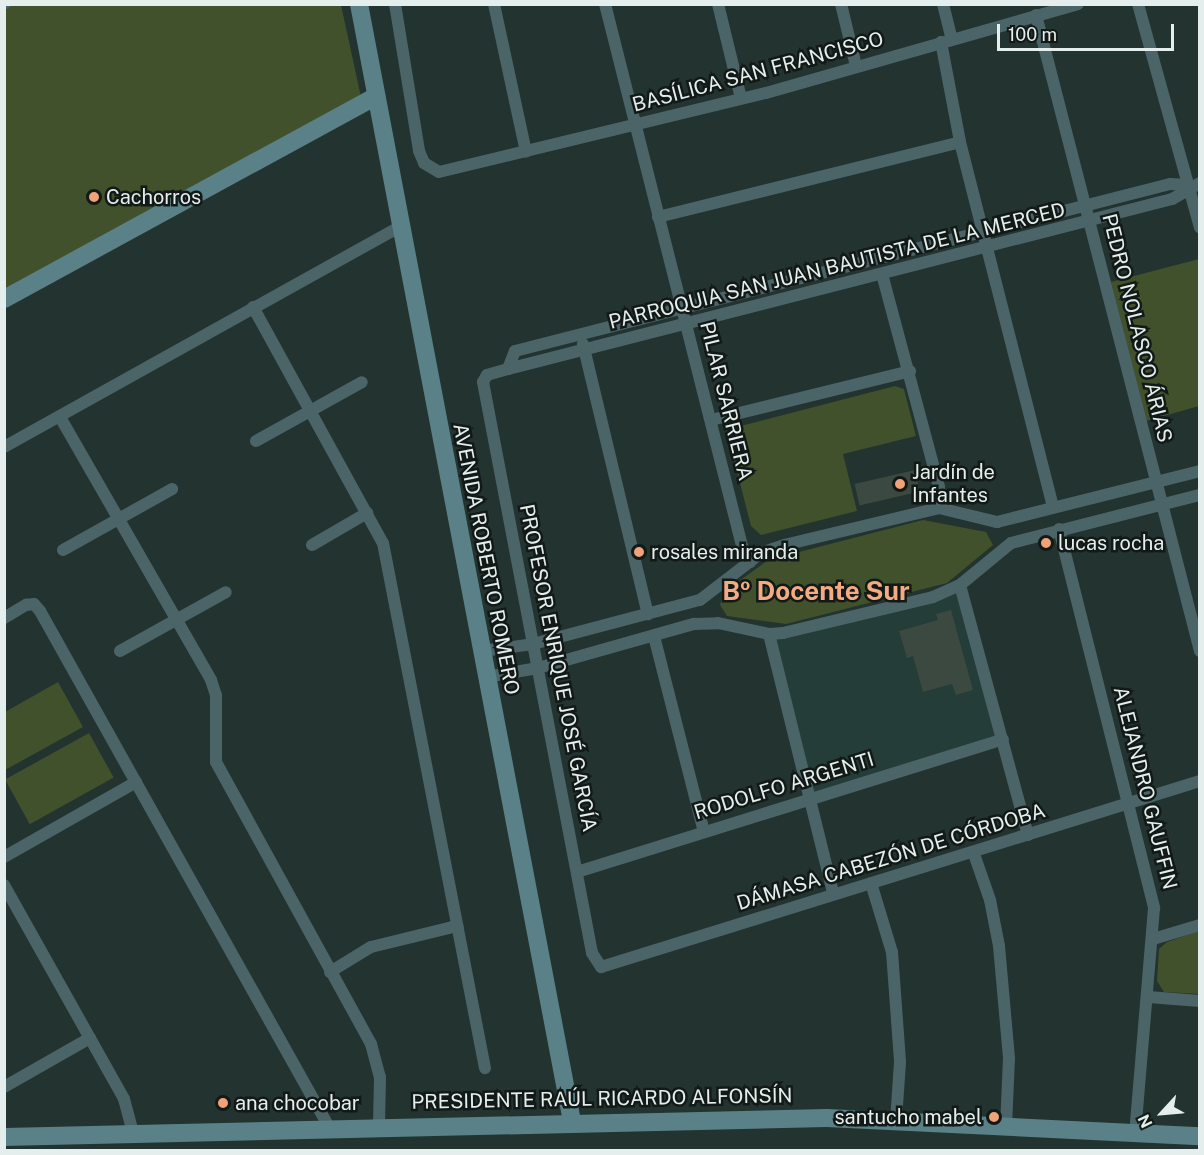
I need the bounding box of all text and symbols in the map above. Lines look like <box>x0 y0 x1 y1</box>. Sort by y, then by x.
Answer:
scale bar <box>1000 12 1177 50</box>
text: 100 m <box>1008 24 1057 45</box>
street label: BASÍLICA SAN FRANCISCO <box>630 27 886 117</box>
place label: Cachorros <box>106 185 201 209</box>
marker: Cachorros <box>87 190 101 204</box>
street label: PARROQUIA SAN JUAN BAUTISTA DE LA MERCED <box>606 198 1068 334</box>
street label: PEDRO NOLASCO ÁRIAS <box>1097 211 1177 445</box>
street label: PILAR SARRIERA <box>695 319 757 483</box>
street label: AVENIDA ROBERTO ROMERO <box>448 421 524 697</box>
place label: Jardín de Infantes <box>912 460 995 507</box>
marker: Jardín de Infantes <box>893 477 907 491</box>
street label: PROFESOR ENRIQUE JOSÉ GARCÍA <box>514 502 602 834</box>
place label: lucas rocha <box>1058 531 1164 555</box>
marker: lucas rocha <box>1039 536 1053 550</box>
place label: rosales miranda <box>651 540 798 564</box>
marker: rosales miranda <box>632 545 646 559</box>
district label: Bº Docente Sur <box>722 575 910 607</box>
street label: ALEJANDRO GAUFFIN <box>1108 684 1182 892</box>
street label: RODOLFO ARGENTI <box>691 747 877 825</box>
street label: DÁMASA CABEZÓN DE CÓRDOBA <box>734 799 1048 915</box>
north arrow <box>1132 1083 1192 1143</box>
street label: PRESIDENTE RAÚL RICARDO ALFONSÍN <box>411 1084 793 1114</box>
place label: ana chocobar <box>235 1091 360 1115</box>
marker: ana chocobar <box>216 1096 230 1110</box>
place label: santucho mabel <box>834 1105 982 1129</box>
marker: santucho mabel <box>987 1110 1001 1124</box>
text: N <box>1134 1111 1157 1131</box>

